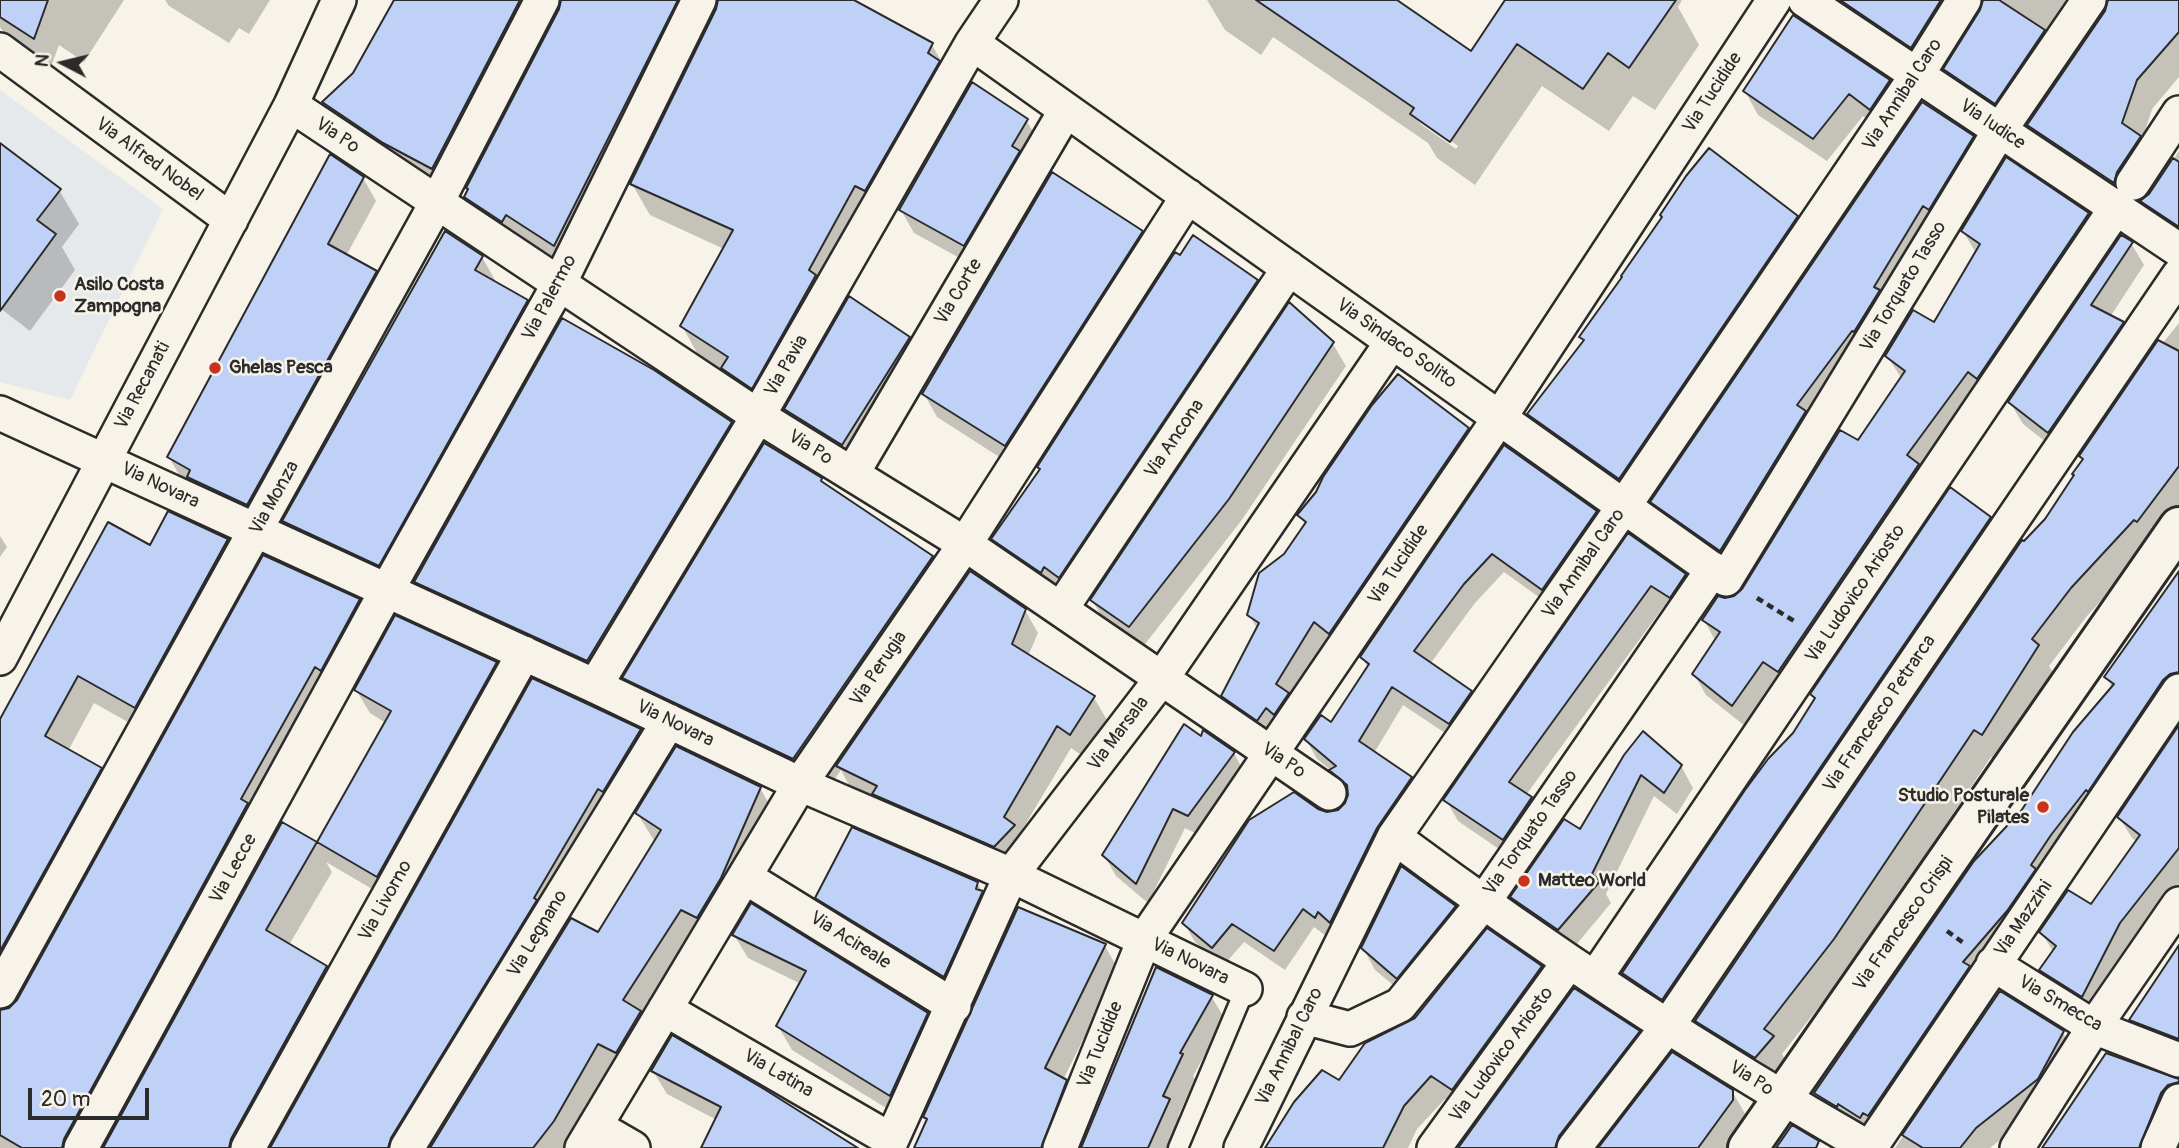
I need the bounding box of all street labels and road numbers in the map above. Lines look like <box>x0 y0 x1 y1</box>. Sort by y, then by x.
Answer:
street label: Via Annibal Caro <box>1858 35 1948 155</box>
street label: Via Tucidide <box>1678 48 1748 138</box>
street label: Via Iudice <box>1955 95 2029 155</box>
street label: Via Alfred Nobel <box>91 113 207 207</box>
street label: Via Po <box>311 113 363 159</box>
street label: Via Torquato Tasso <box>1856 217 1952 357</box>
street label: Via Palermo <box>518 251 582 345</box>
street label: Via Corte <box>930 255 988 329</box>
street label: Via Sindaco Solito <box>1331 294 1461 394</box>
street label: Via Pavia <box>760 331 814 401</box>
street label: Via Recanati <box>110 338 176 434</box>
street label: Via Ancona <box>1140 395 1210 483</box>
street label: Via Po <box>783 426 837 470</box>
street label: Via Monza <box>245 457 305 539</box>
street label: Via Novara <box>117 458 203 514</box>
street label: Via Annibal Caro <box>1538 505 1630 623</box>
street label: Via Ludovico Ariosto <box>1801 520 1911 668</box>
street label: Via Tucidide <box>1364 521 1434 609</box>
street label: Via Perugia <box>846 627 912 711</box>
street label: Via Francesco Petrarca <box>1819 631 1941 797</box>
street label: Via Marsala <box>1084 692 1154 776</box>
street label: Via Novara <box>632 695 718 753</box>
street label: Via Po <box>1257 738 1309 784</box>
street label: Via Torquato Tasso <box>1479 766 1583 900</box>
street label: Via Lecce <box>205 830 263 908</box>
street label: Via Francesco Crispi <box>1849 852 1959 996</box>
street label: Via Livorno <box>354 856 418 946</box>
street label: Via Mazzini <box>1990 876 2058 962</box>
street label: Via Legnano <box>503 886 573 982</box>
street label: Via Acireale <box>805 907 895 975</box>
street label: Via Novara <box>1147 933 1233 991</box>
street label: Via Smecca <box>2014 971 2106 1037</box>
street label: Via Ludovico Ariosto <box>1445 983 1559 1127</box>
street label: Via Annibal Caro <box>1251 984 1329 1110</box>
street label: Via Tucidide <box>1073 998 1129 1092</box>
street label: Via Latina <box>739 1045 817 1103</box>
street label: Via Po <box>1724 1057 1778 1101</box>

